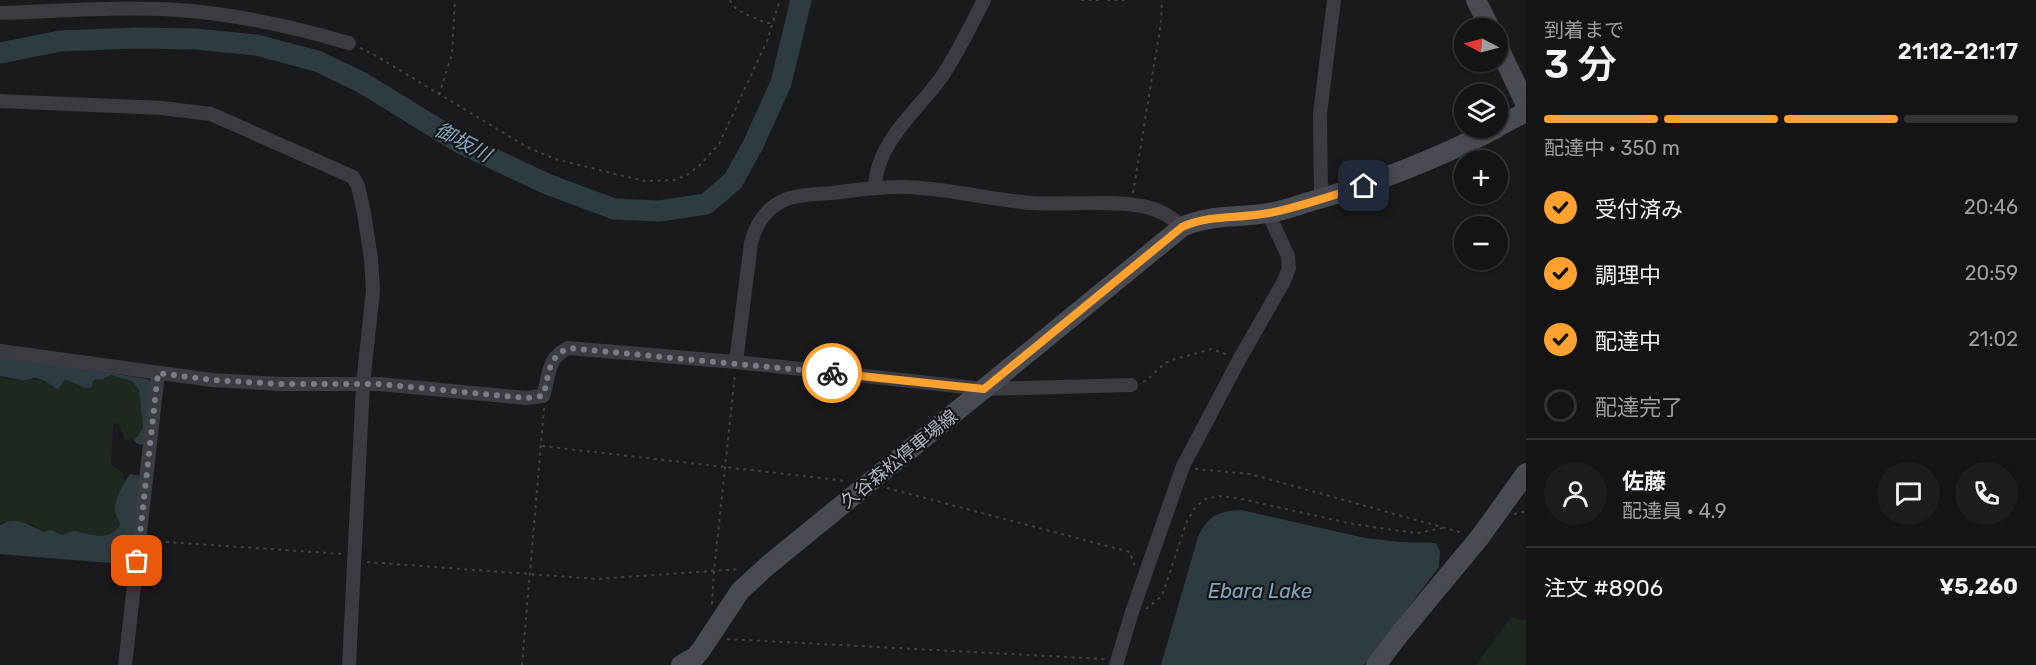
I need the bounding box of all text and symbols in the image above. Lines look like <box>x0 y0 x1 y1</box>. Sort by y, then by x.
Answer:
north arrow <box>1454 18 1508 72</box>
map controls <box>1454 18 1508 270</box>
text: 到着まで <box>1544 18 1624 42</box>
text: 21:12–21:17 <box>1898 38 2018 65</box>
text: 3 分 <box>1544 42 1617 88</box>
button: layers <box>1454 84 1508 138</box>
water label: 御坂川 <box>431 117 497 168</box>
text: 配達中 · 350 m <box>1544 136 1680 160</box>
button: + <box>1454 150 1508 204</box>
pin <box>1338 160 1389 211</box>
icon: home <box>1347 169 1380 202</box>
icon: check <box>1544 191 1577 224</box>
text: 20:46 <box>1964 195 2018 219</box>
text: 受付済み <box>1595 196 1683 223</box>
button: − <box>1454 216 1508 270</box>
icon: check <box>1544 257 1577 290</box>
text: 20:59 <box>1965 261 2018 285</box>
text: 調理中 <box>1595 262 1661 289</box>
icon: check <box>1544 323 1577 356</box>
text: 21:02 <box>1968 327 2018 351</box>
text: 配達中 <box>1595 328 1661 355</box>
courier <box>802 343 862 403</box>
icon: bike <box>816 357 849 390</box>
text: 配達完了 <box>1595 394 1683 421</box>
street label: 久谷森松停車場線 <box>836 405 962 513</box>
button: person <box>1544 462 1607 525</box>
button: chat <box>1877 462 1940 525</box>
button: phone <box>1955 462 2018 525</box>
text: 佐藤 <box>1622 468 1666 495</box>
text: 配達員 · 4.9 <box>1622 499 1727 523</box>
pin <box>111 535 162 586</box>
icon: bag <box>120 544 153 577</box>
text: ¥5,260 <box>1939 573 2018 600</box>
text: 注文 #8906 <box>1544 575 1663 602</box>
water label: Ebara Lake <box>1208 579 1312 603</box>

